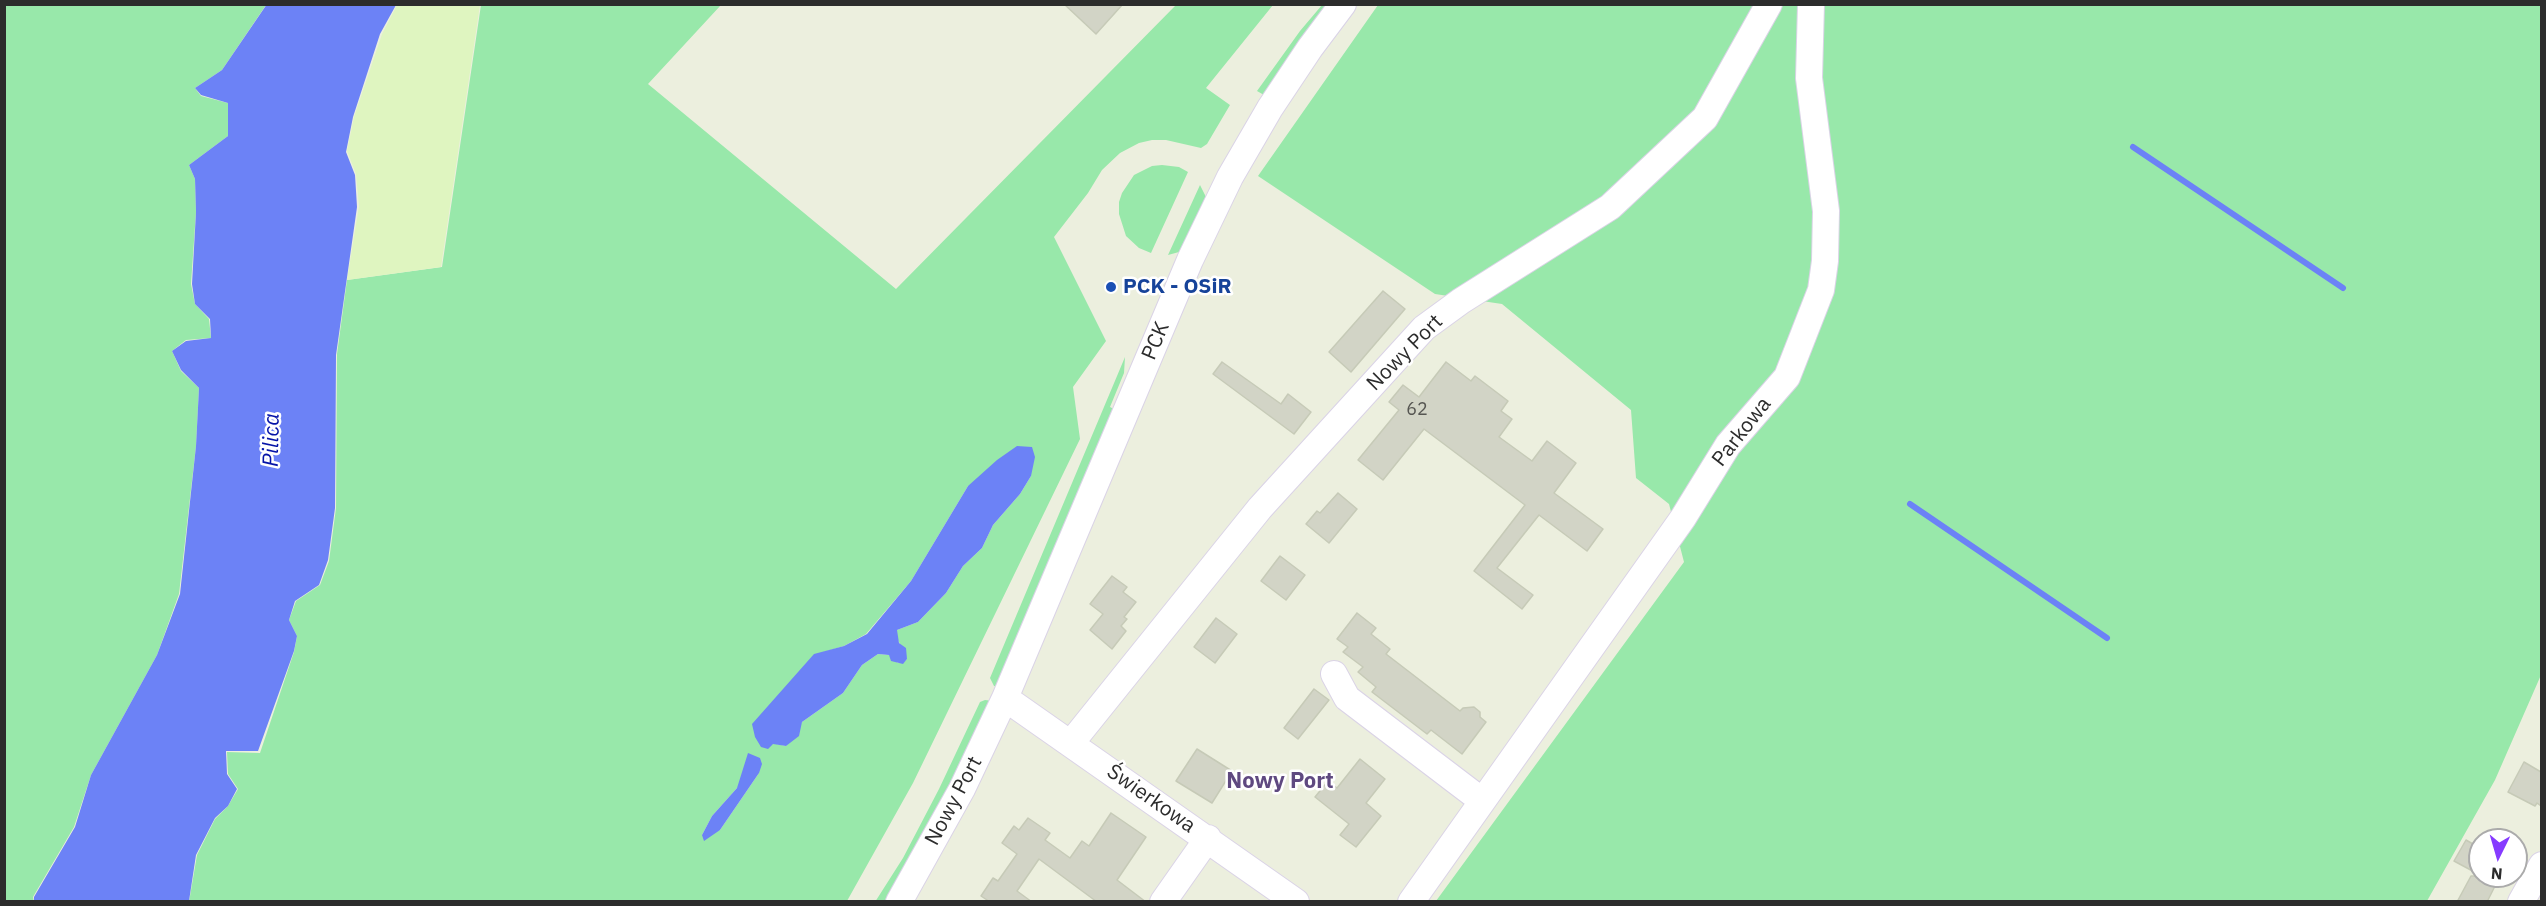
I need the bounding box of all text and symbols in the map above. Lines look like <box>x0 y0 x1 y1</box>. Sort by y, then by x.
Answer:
place label: PCK - OSiR <box>1123 274 1232 300</box>
marker: PCK - OSiR <box>1104 280 1118 294</box>
street label: Nowy Port <box>1362 310 1448 396</box>
street label: PCK <box>1137 318 1175 364</box>
street label: Parkowa <box>1707 392 1777 472</box>
house number: 62 <box>1406 399 1428 421</box>
water label: Pilica <box>258 413 286 467</box>
street label: Nowy Port <box>920 752 988 850</box>
street label: Świerkowa <box>1102 759 1200 839</box>
district label: Nowy Port <box>1226 769 1334 795</box>
north arrow <box>2468 828 2528 888</box>
text: N <box>2490 863 2503 884</box>

